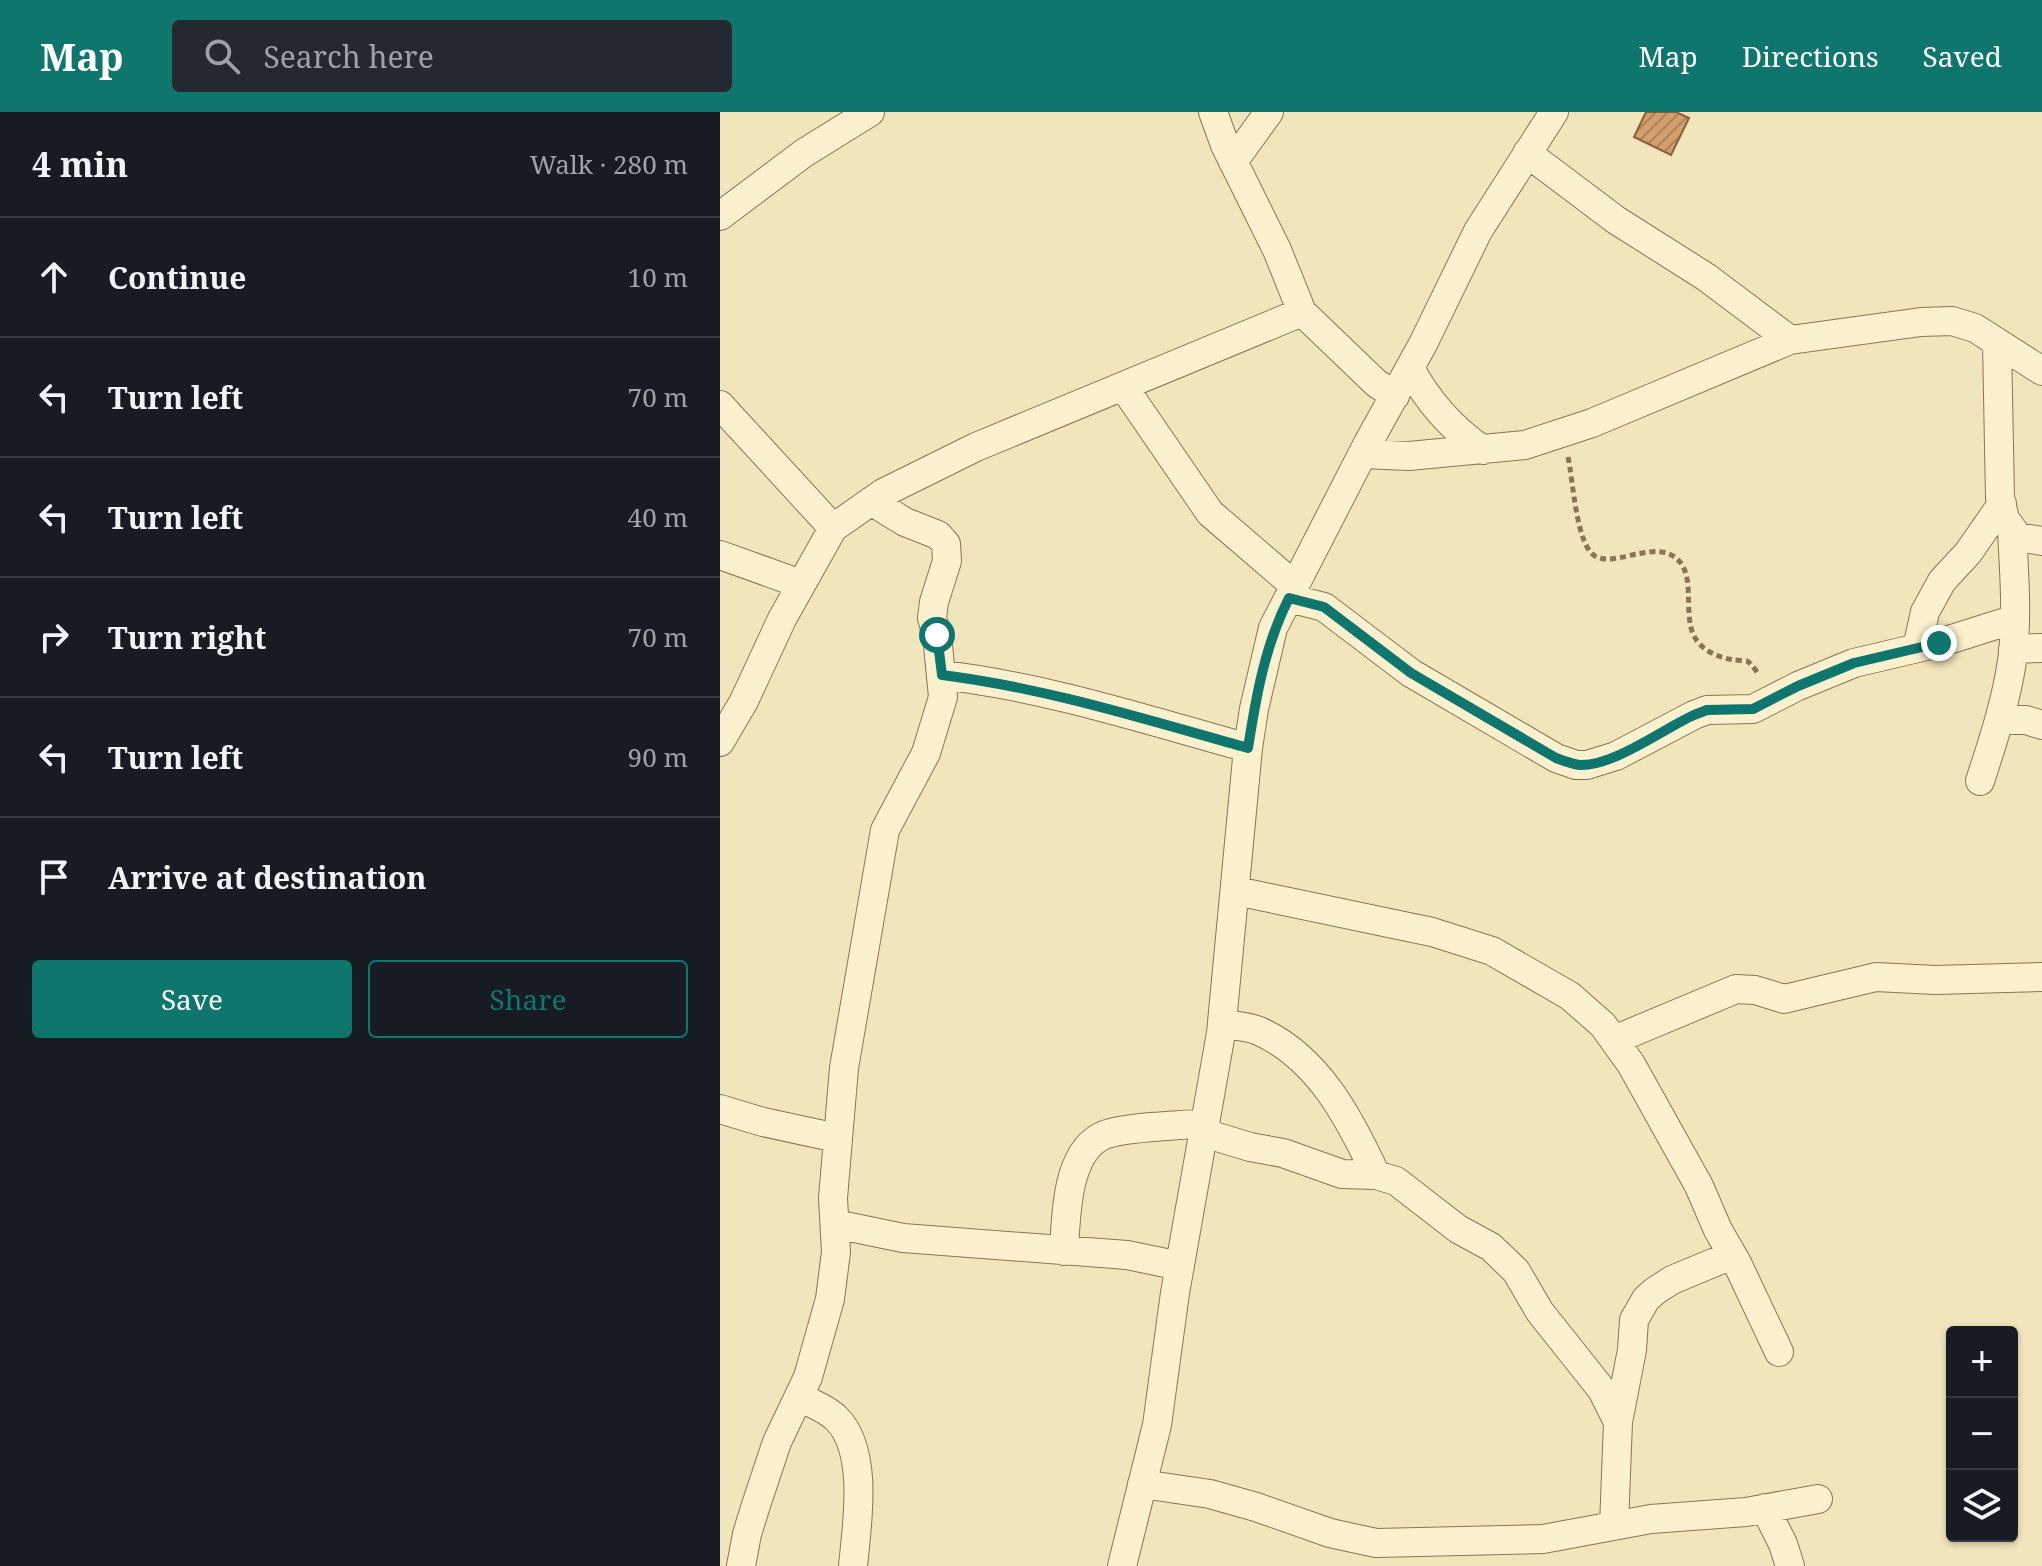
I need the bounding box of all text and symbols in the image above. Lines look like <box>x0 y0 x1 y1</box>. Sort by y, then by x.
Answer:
search box <box>172 20 732 92</box>
text: Map <box>40 30 124 82</box>
icon: search <box>200 34 244 78</box>
text: Search here <box>264 36 434 77</box>
text: Map <box>1638 37 1698 75</box>
text: Directions <box>1742 37 1879 75</box>
text: Saved <box>1923 37 2002 75</box>
text: 4 min <box>32 141 128 187</box>
text: Walk · 280 m <box>530 146 688 182</box>
icon: ahead <box>32 255 76 299</box>
text: Continue <box>108 257 246 298</box>
text: 10 m <box>628 259 688 295</box>
icon: left <box>32 375 76 419</box>
text: Turn left <box>108 377 243 418</box>
text: 70 m <box>628 379 688 415</box>
icon: left <box>32 495 76 539</box>
text: Turn left <box>108 497 243 538</box>
text: 40 m <box>628 499 688 535</box>
icon: right <box>32 615 76 659</box>
text: Turn right <box>108 617 266 658</box>
route start <box>919 617 955 653</box>
text: 70 m <box>628 619 688 655</box>
route end <box>1921 625 1957 661</box>
icon: left <box>32 735 76 779</box>
text: Turn left <box>108 737 243 778</box>
text: 90 m <box>628 739 688 775</box>
icon: arrive <box>32 855 76 899</box>
text: Arrive at destination <box>108 857 427 898</box>
button: Save <box>32 960 352 1038</box>
button: Share <box>368 960 688 1038</box>
map controls <box>1946 1326 2018 1542</box>
button: + <box>1946 1326 2018 1398</box>
button: − <box>1946 1398 2018 1470</box>
button: layers <box>1946 1470 2018 1542</box>

